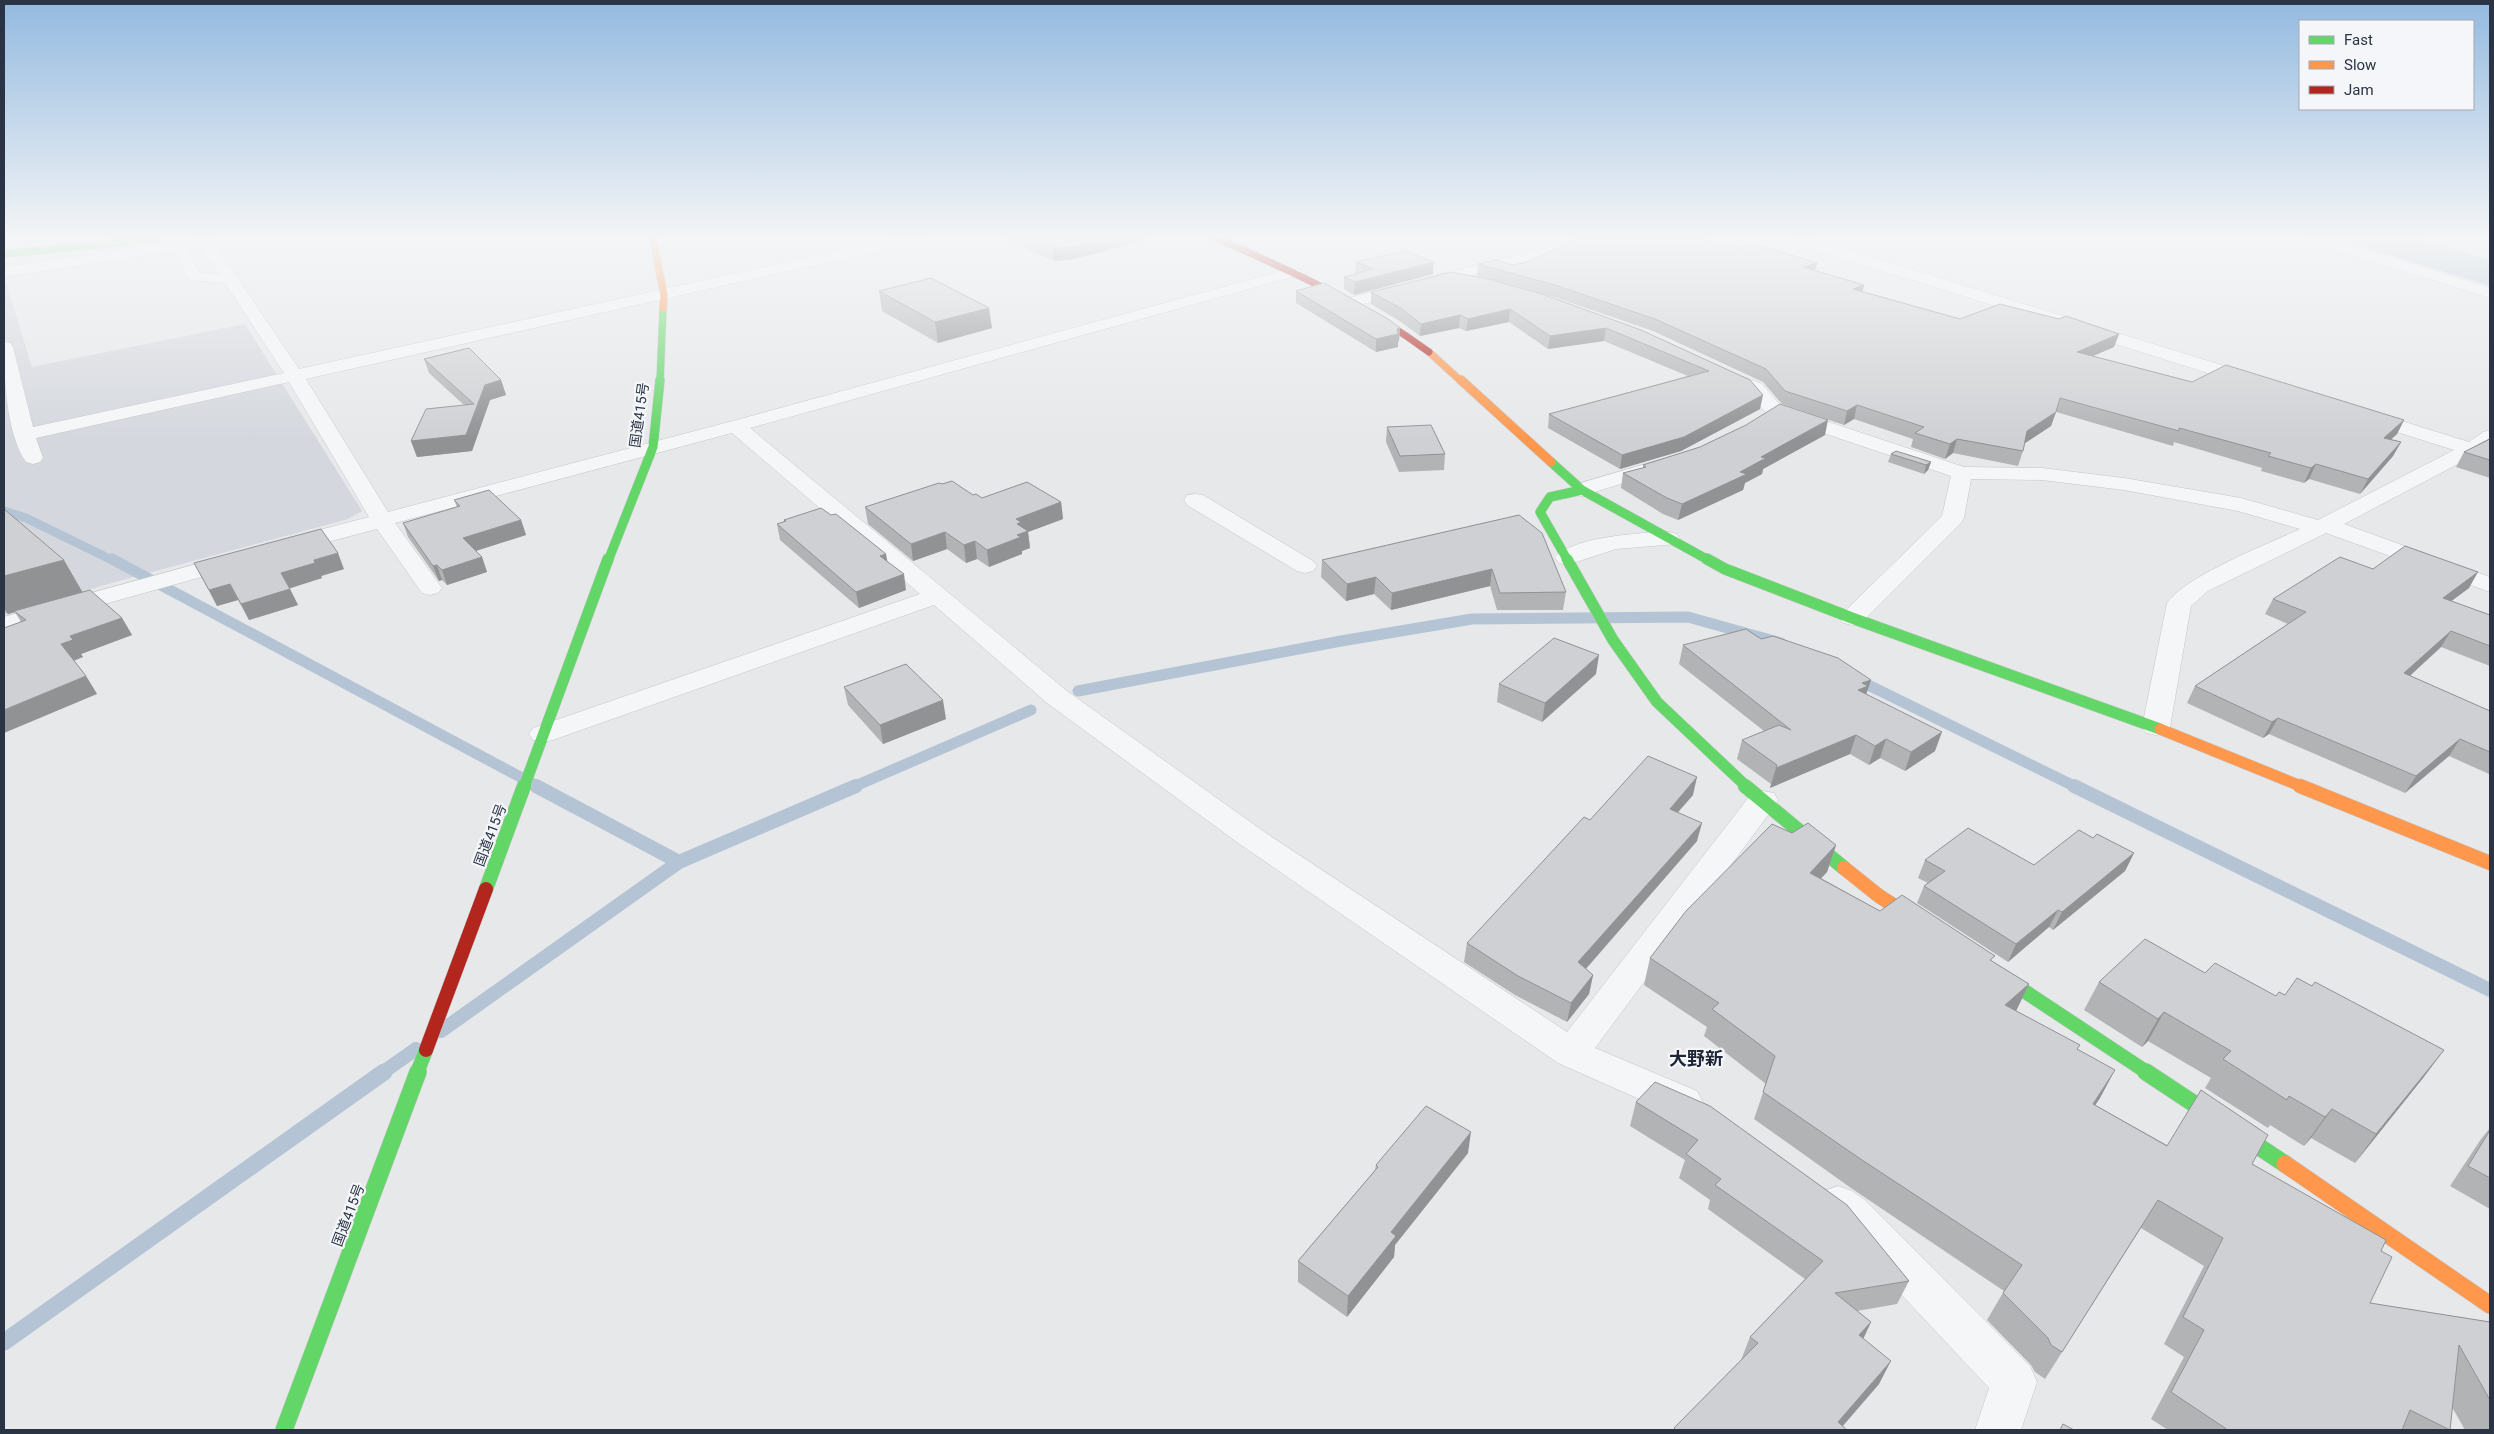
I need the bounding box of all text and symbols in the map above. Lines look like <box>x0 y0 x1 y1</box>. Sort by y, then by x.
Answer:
legend <box>2299 20 2474 110</box>
text: Fast <box>2344 31 2373 49</box>
text: Slow <box>2344 56 2376 74</box>
text: Jam <box>2344 81 2374 99</box>
street label: 国道415号 <box>627 381 651 449</box>
street label: 国道415号 <box>471 802 509 868</box>
district label: 大野新 <box>1669 1048 1723 1069</box>
street label: 国道415号 <box>329 1182 367 1248</box>

